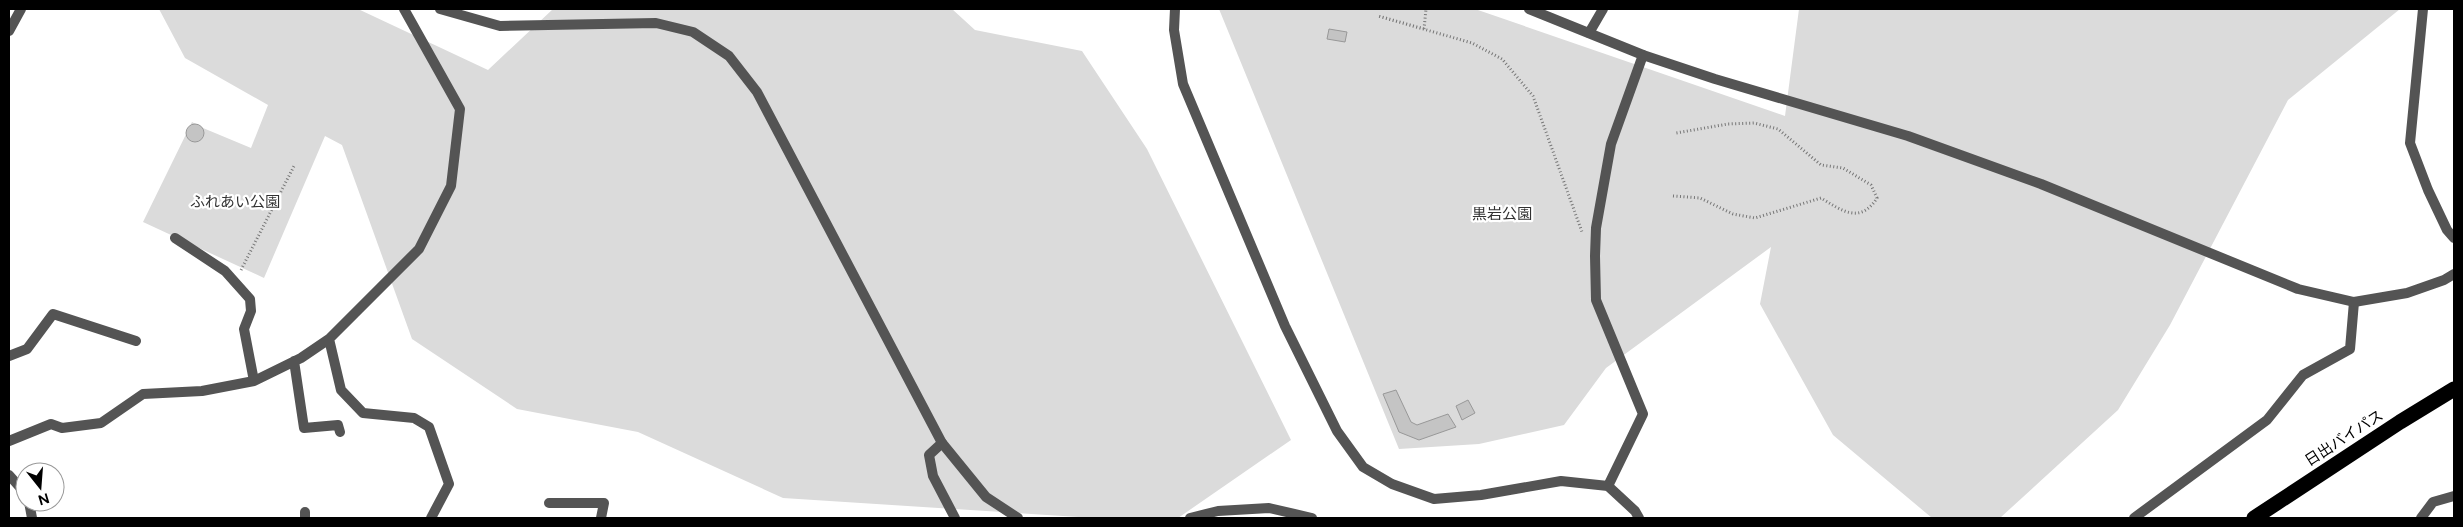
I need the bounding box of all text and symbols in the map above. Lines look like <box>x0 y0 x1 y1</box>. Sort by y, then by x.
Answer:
park label: ふれあい公園 <box>190 193 280 211</box>
park label: 黒岩公園 <box>1472 205 1532 223</box>
street label: 日出バイパス <box>2301 406 2387 470</box>
north arrow <box>15 462 65 512</box>
text: N <box>36 489 51 509</box>

